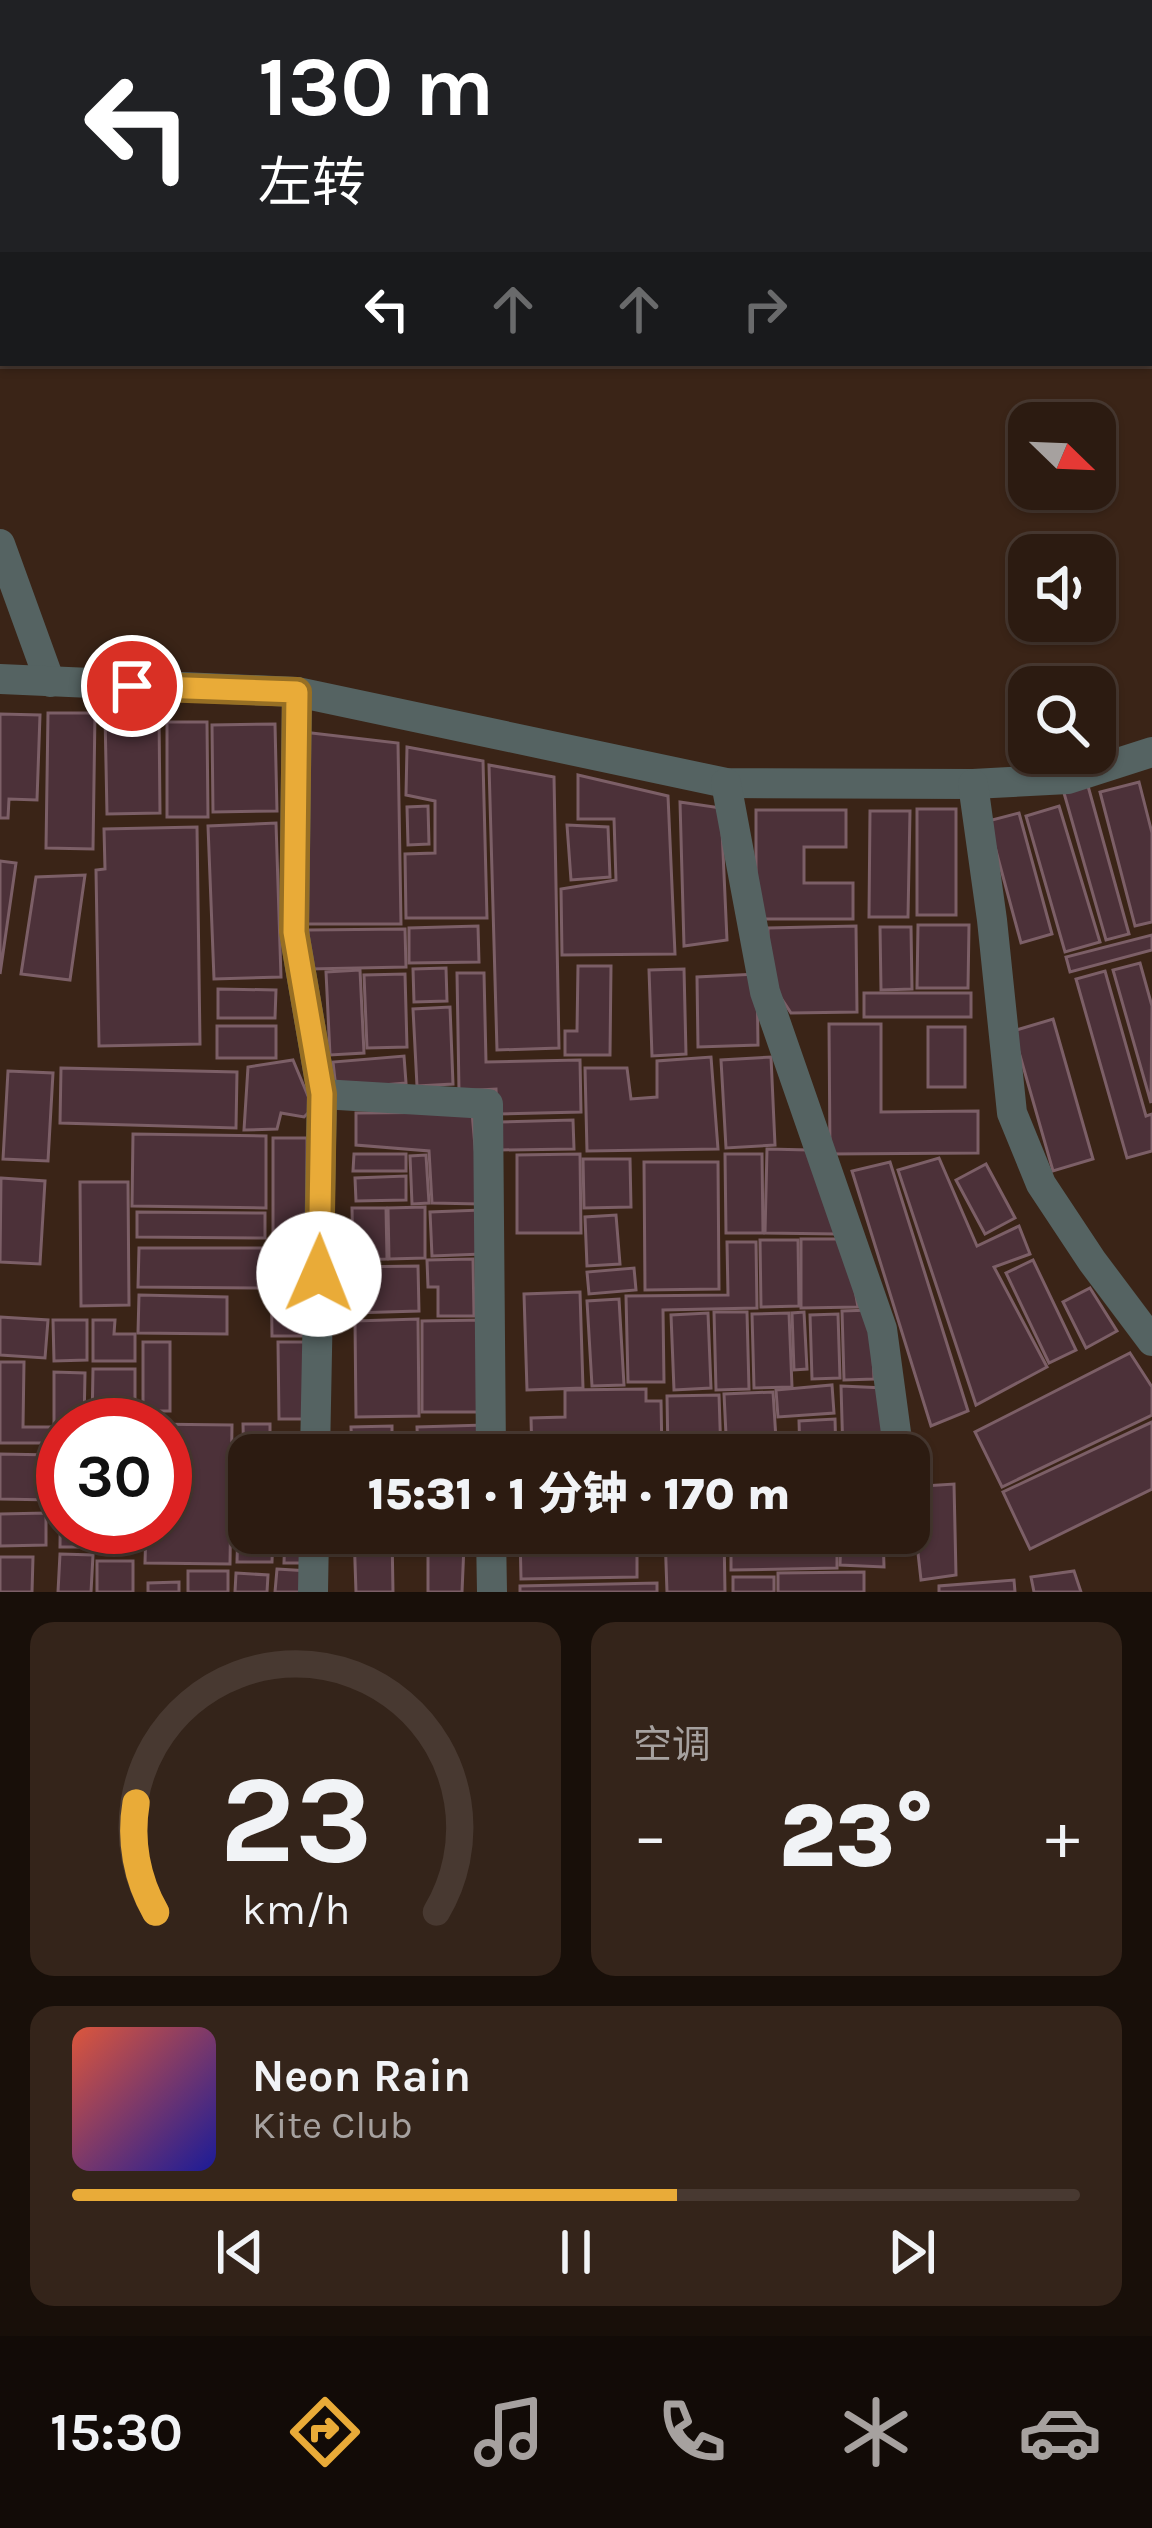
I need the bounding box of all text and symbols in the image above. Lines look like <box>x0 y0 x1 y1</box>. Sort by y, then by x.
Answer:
text: 130 m <box>258 38 494 136</box>
icon: left <box>60 48 216 204</box>
text: 左转 <box>258 151 366 215</box>
icon: left <box>354 276 420 342</box>
icon: ahead <box>480 276 546 342</box>
icon: ahead <box>606 276 672 342</box>
icon: right <box>732 276 798 342</box>
north arrow <box>1008 402 1116 510</box>
map controls <box>1008 402 1116 774</box>
button: sound <box>1008 534 1116 642</box>
pin <box>81 635 183 737</box>
icon: arrive <box>99 653 165 719</box>
button: search <box>1008 666 1116 774</box>
position arrow <box>256 1211 382 1337</box>
speed limit sign: 30 <box>36 1398 192 1554</box>
text: 15:31 · 1 分钟 · 170 m <box>368 1468 790 1520</box>
text: 空调 <box>633 1722 711 1768</box>
text: 23 <box>219 1747 372 1892</box>
text: 23° <box>779 1783 934 1889</box>
text: − <box>633 1797 668 1875</box>
text: + <box>1045 1797 1080 1875</box>
text: km/h <box>241 1885 350 1935</box>
text: Neon Rain <box>252 2050 471 2102</box>
text: Kite Club <box>252 2102 413 2148</box>
icon: previous <box>207 2219 273 2285</box>
icon: pause <box>543 2219 609 2285</box>
icon: next <box>879 2219 945 2285</box>
icon: directions <box>283 2390 367 2474</box>
icon: music <box>467 2390 551 2474</box>
icon: phone <box>650 2390 734 2474</box>
icon: climate <box>834 2390 918 2474</box>
icon: car <box>1018 2390 1102 2474</box>
text: 15:30 <box>50 2400 183 2464</box>

